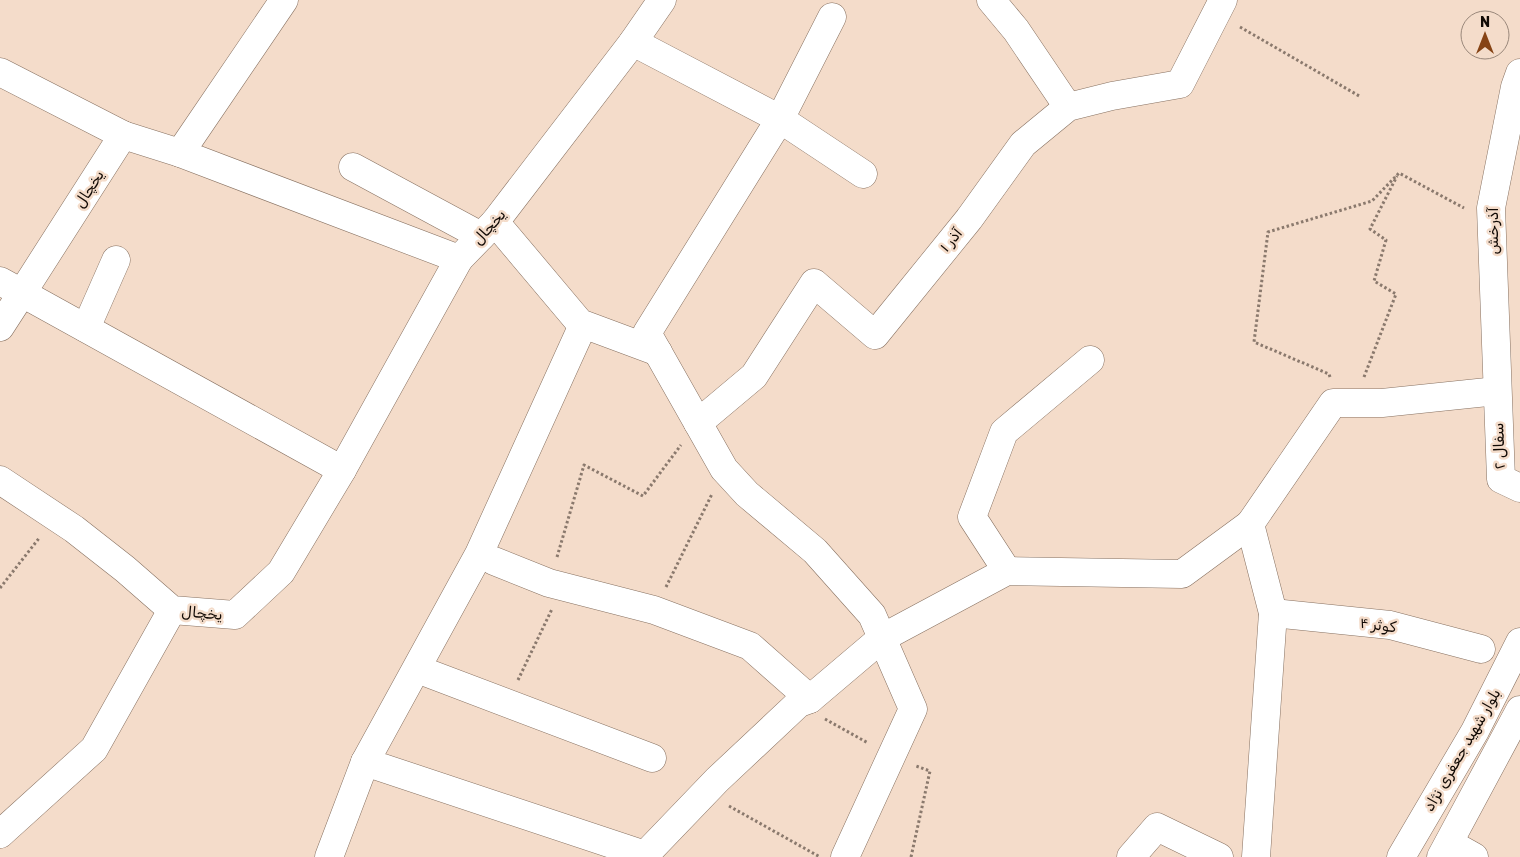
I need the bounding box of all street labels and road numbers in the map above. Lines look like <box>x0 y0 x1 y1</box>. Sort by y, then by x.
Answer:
street label: یخچال <box>70 167 108 211</box>
street label: یخچال <box>469 206 509 248</box>
street label: آذرخش <box>1484 207 1502 255</box>
street label: آذر ۱ <box>936 224 967 256</box>
street label: سفال ۲ <box>1489 422 1509 470</box>
street label: یخچال <box>181 602 223 624</box>
street label: کوثر ۴ <box>1359 614 1398 636</box>
street label: بلوار شهید جعفری نژاد <box>1420 686 1504 814</box>

